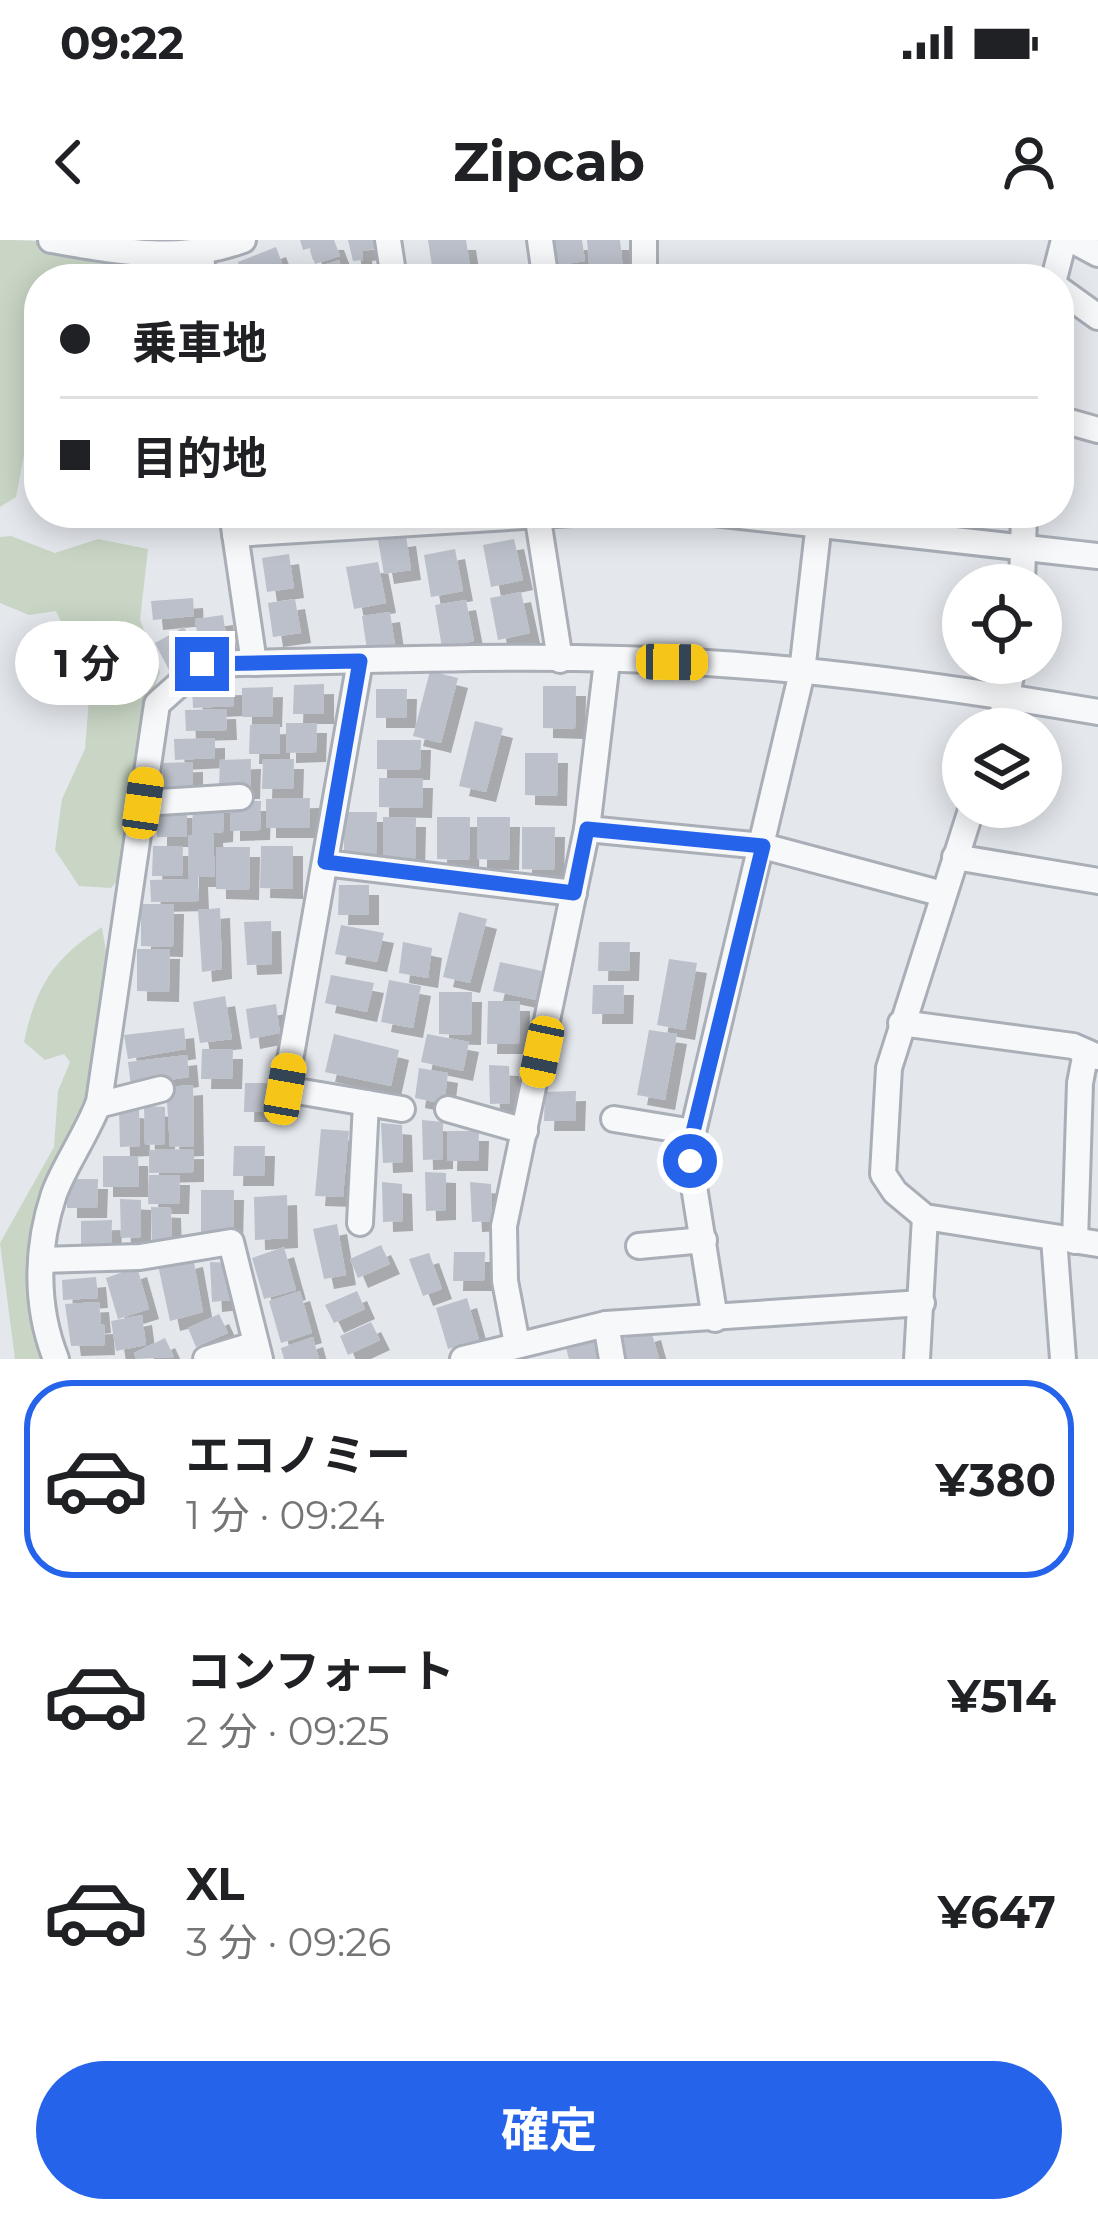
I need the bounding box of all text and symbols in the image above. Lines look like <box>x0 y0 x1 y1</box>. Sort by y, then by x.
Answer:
text: 09:22 <box>60 15 184 70</box>
icon: back <box>36 129 102 195</box>
text: Zipcab <box>453 129 645 195</box>
icon: person <box>996 129 1062 195</box>
text: 乗車地 <box>132 315 267 370</box>
text: 目的地 <box>132 430 267 485</box>
map controls <box>942 564 1062 828</box>
button: locate <box>942 564 1062 684</box>
callout: 1 分 <box>16 622 160 706</box>
route end <box>175 637 229 691</box>
text: 1 分 <box>54 639 120 687</box>
car <box>636 643 708 681</box>
button: layers <box>942 708 1062 828</box>
car <box>120 765 166 841</box>
car <box>517 1013 567 1091</box>
car <box>261 1050 309 1128</box>
route start <box>663 1134 717 1188</box>
icon: car <box>42 1425 150 1533</box>
text: エコノミー <box>186 1427 411 1482</box>
text: ¥380 <box>936 1452 1056 1507</box>
text: 1 分 · 09:24 <box>186 1491 384 1539</box>
icon: car <box>42 1641 150 1749</box>
text: コンフォート <box>186 1643 455 1698</box>
text: ¥514 <box>947 1668 1056 1723</box>
text: 2 分 · 09:25 <box>186 1707 390 1755</box>
text: XL <box>186 1856 244 1911</box>
icon: car <box>42 1857 150 1965</box>
text: ¥647 <box>938 1884 1056 1939</box>
text: 3 分 · 09:26 <box>186 1918 391 1966</box>
button: 確定 <box>36 2061 1062 2199</box>

